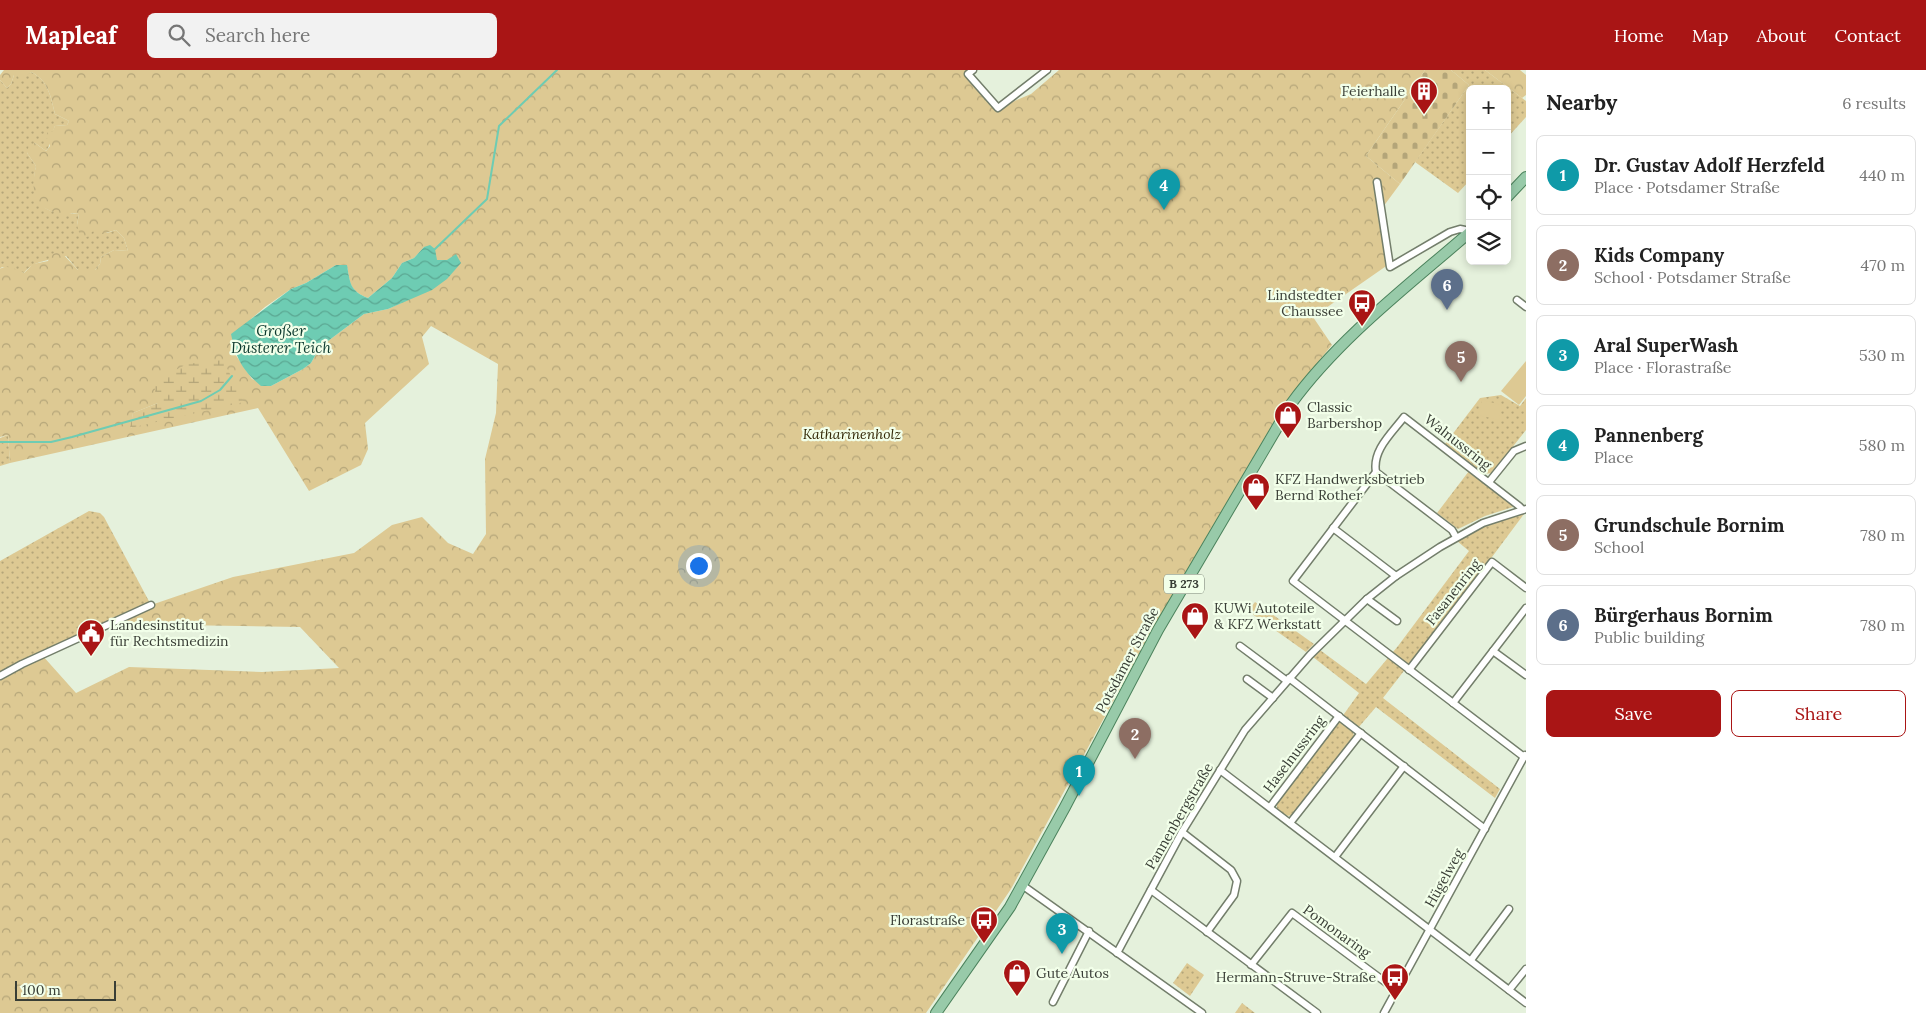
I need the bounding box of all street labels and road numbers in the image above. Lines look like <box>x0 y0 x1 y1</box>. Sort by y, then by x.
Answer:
street label: Walnussring <box>1421 410 1495 474</box>
street label: Fasanenring <box>1422 555 1485 629</box>
road number: B 273 <box>1164 574 1204 594</box>
street label: Potsdamer Straße <box>1091 604 1163 716</box>
street label: Haselnussring <box>1259 712 1329 796</box>
street label: Pannenbergstraße <box>1141 759 1217 873</box>
street label: Hügelweg <box>1421 845 1468 911</box>
street label: Pomonaring <box>1300 900 1375 962</box>

